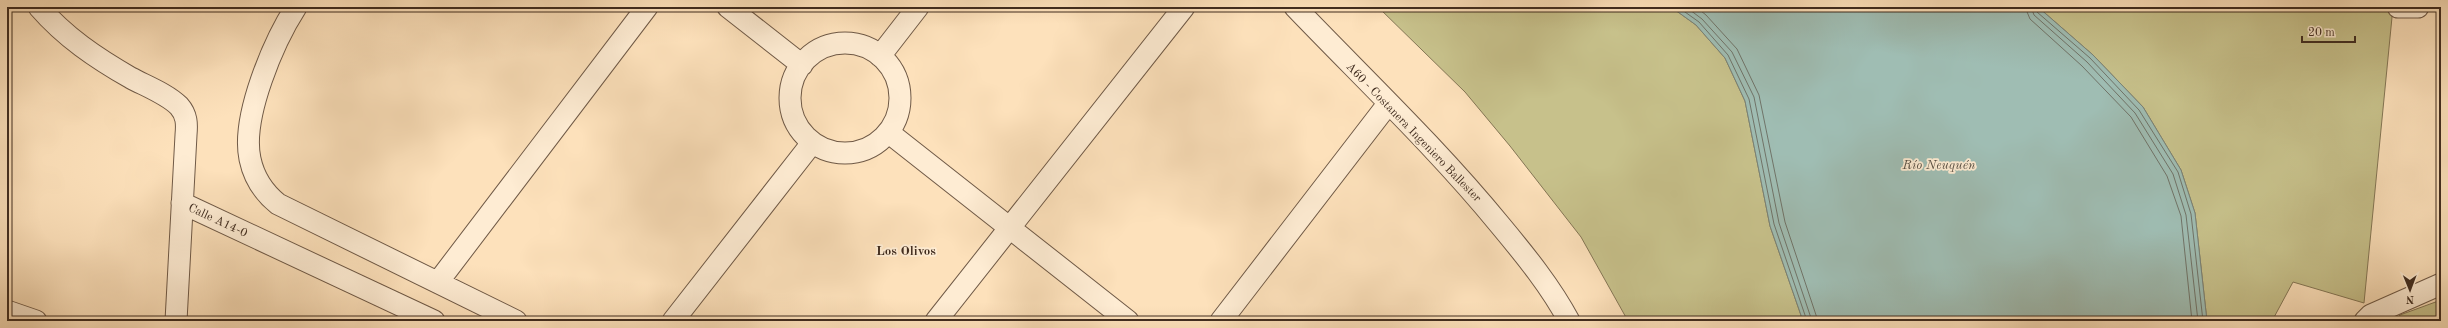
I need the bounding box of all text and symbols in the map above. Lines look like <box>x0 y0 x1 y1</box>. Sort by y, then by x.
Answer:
scale bar <box>2302 18 2355 44</box>
text: 20 m <box>2308 27 2335 39</box>
street label: A60 - Costanera Ingeniero Ballester <box>1343 61 1483 205</box>
water label: Río Neuquén <box>1902 159 1976 172</box>
street label: Calle A14-0 <box>186 202 249 240</box>
district label: Los Olivos <box>876 245 936 258</box>
north arrow <box>2390 270 2430 310</box>
text: N <box>2405 293 2414 304</box>

